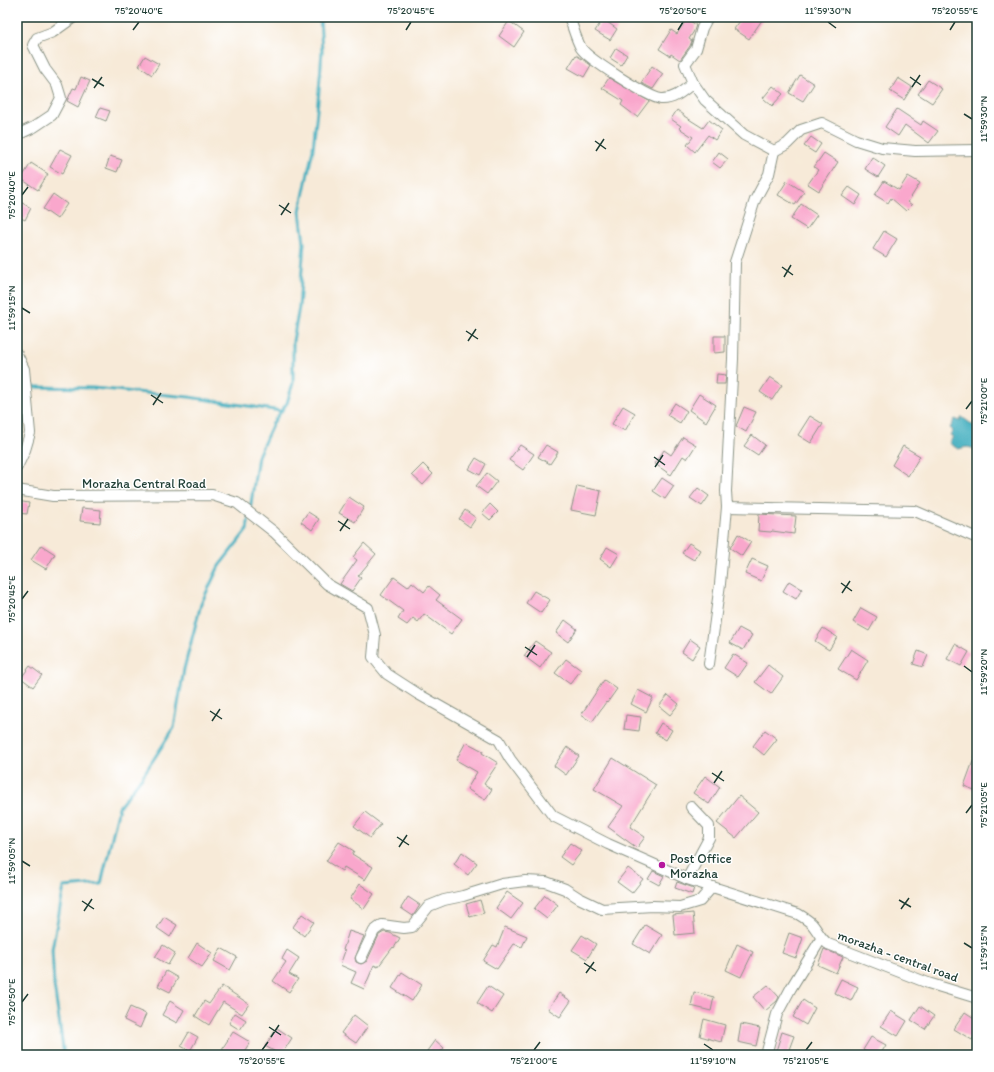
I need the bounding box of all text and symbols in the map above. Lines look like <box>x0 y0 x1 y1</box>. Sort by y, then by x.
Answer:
text: 75°20'40"E <box>115 4 163 17</box>
text: 75°20'45"E <box>388 4 435 17</box>
text: 75°20'50"E <box>659 4 707 17</box>
text: 11°59'30"N <box>805 4 852 17</box>
text: 75°20'55"E <box>932 4 979 17</box>
text: 11°59'30"N <box>977 95 990 142</box>
text: 75°20'40"E <box>5 171 18 219</box>
text: 11°59'15"N <box>5 285 18 330</box>
text: 75°21'00"E <box>977 377 990 424</box>
street label: Morazha Central Road <box>82 476 206 491</box>
text: 75°20'45"E <box>5 575 18 622</box>
text: 11°59'20"N <box>977 649 990 695</box>
text: 75°21'05"E <box>977 782 990 828</box>
text: 11°59'05"N <box>5 838 18 884</box>
place label: Post Office Morazha <box>670 851 732 881</box>
marker: Post Office Morazha <box>657 860 667 870</box>
text: 11°59'15"N <box>977 925 990 970</box>
street label: morazha - central road <box>836 927 960 985</box>
text: 75°20'50"E <box>5 978 18 1026</box>
text: 75°20'55"E <box>239 1054 286 1067</box>
text: 75°21'00"E <box>511 1054 558 1067</box>
text: 11°59'10"N <box>690 1054 736 1067</box>
text: 75°21'05"E <box>783 1054 829 1067</box>

